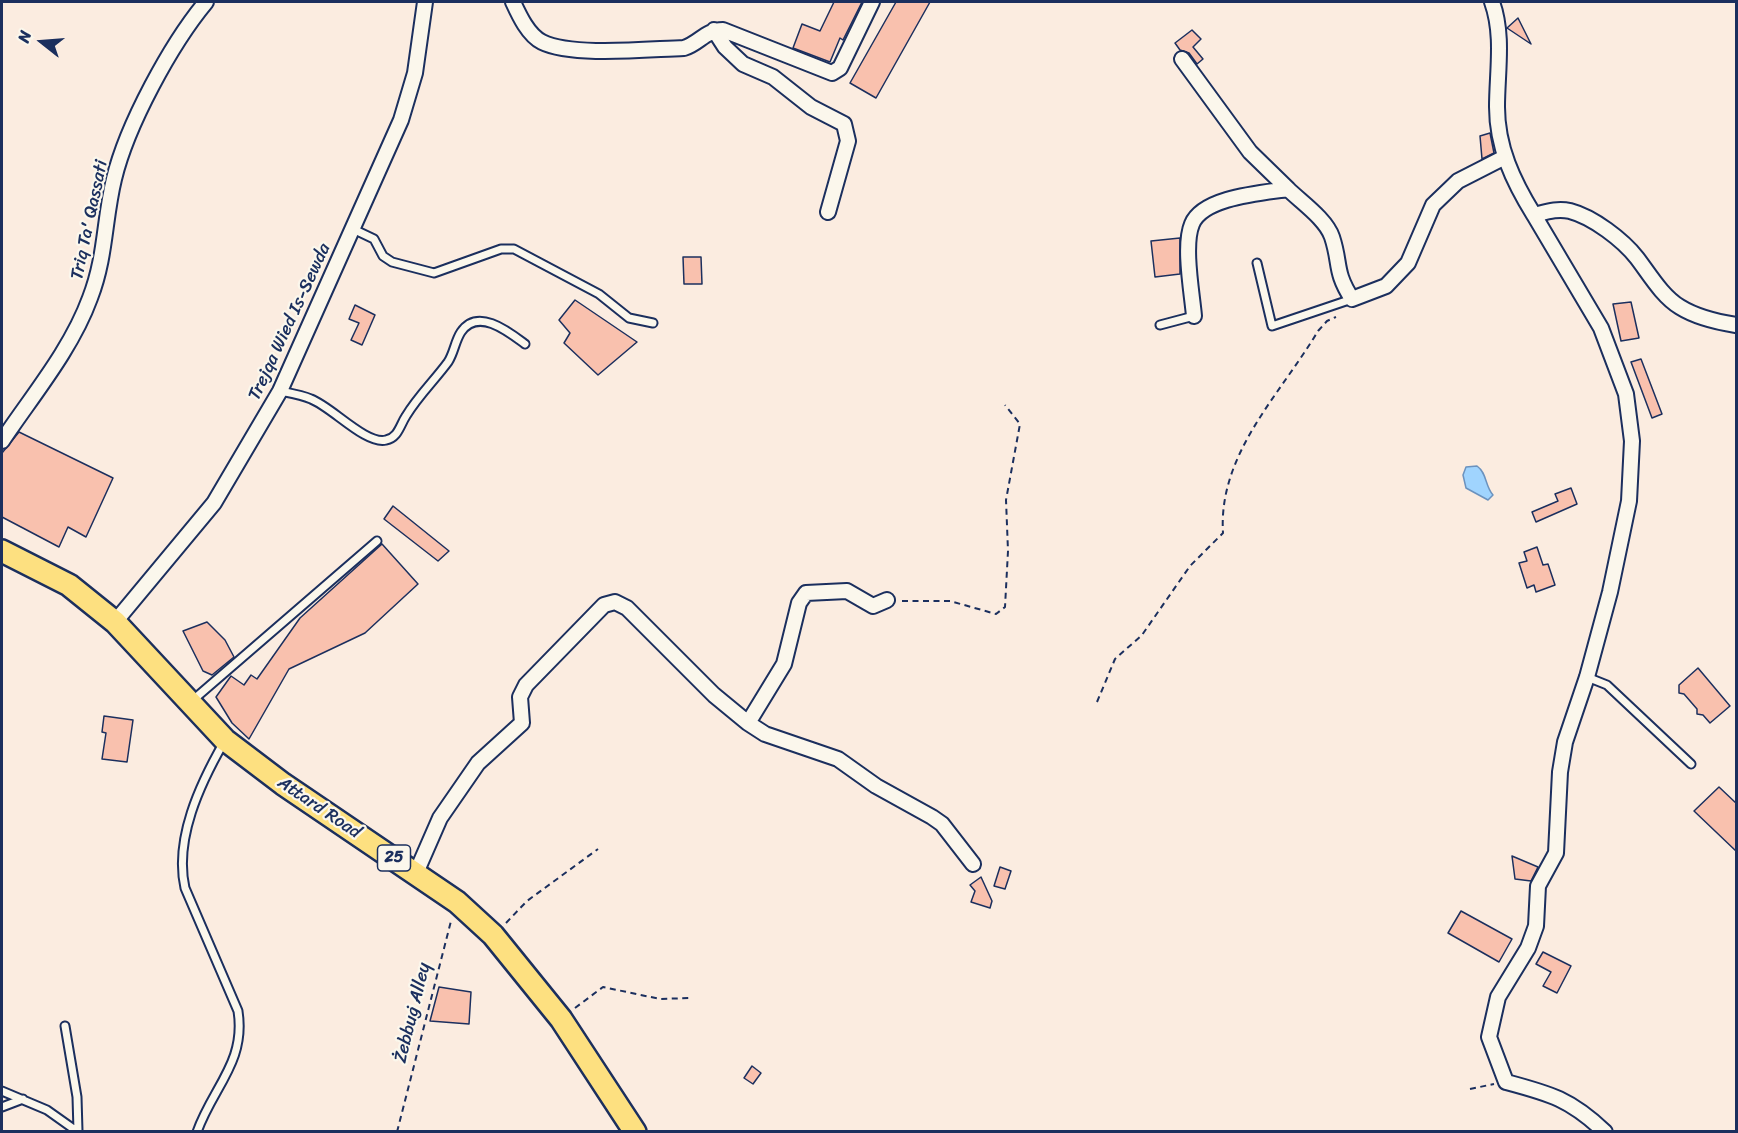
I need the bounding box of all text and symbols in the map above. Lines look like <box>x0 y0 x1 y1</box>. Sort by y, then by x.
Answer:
north arrow <box>12 12 72 72</box>
text: N <box>9 27 40 46</box>
street label: Triq Ta' Qassati <box>67 158 113 282</box>
street label: Trejqa Wied Is-Sewda <box>244 240 336 404</box>
street label: Attard Road <box>273 772 365 844</box>
road number: 25 <box>378 845 410 871</box>
street label: Żebbuġ Alley <box>390 961 436 1065</box>

